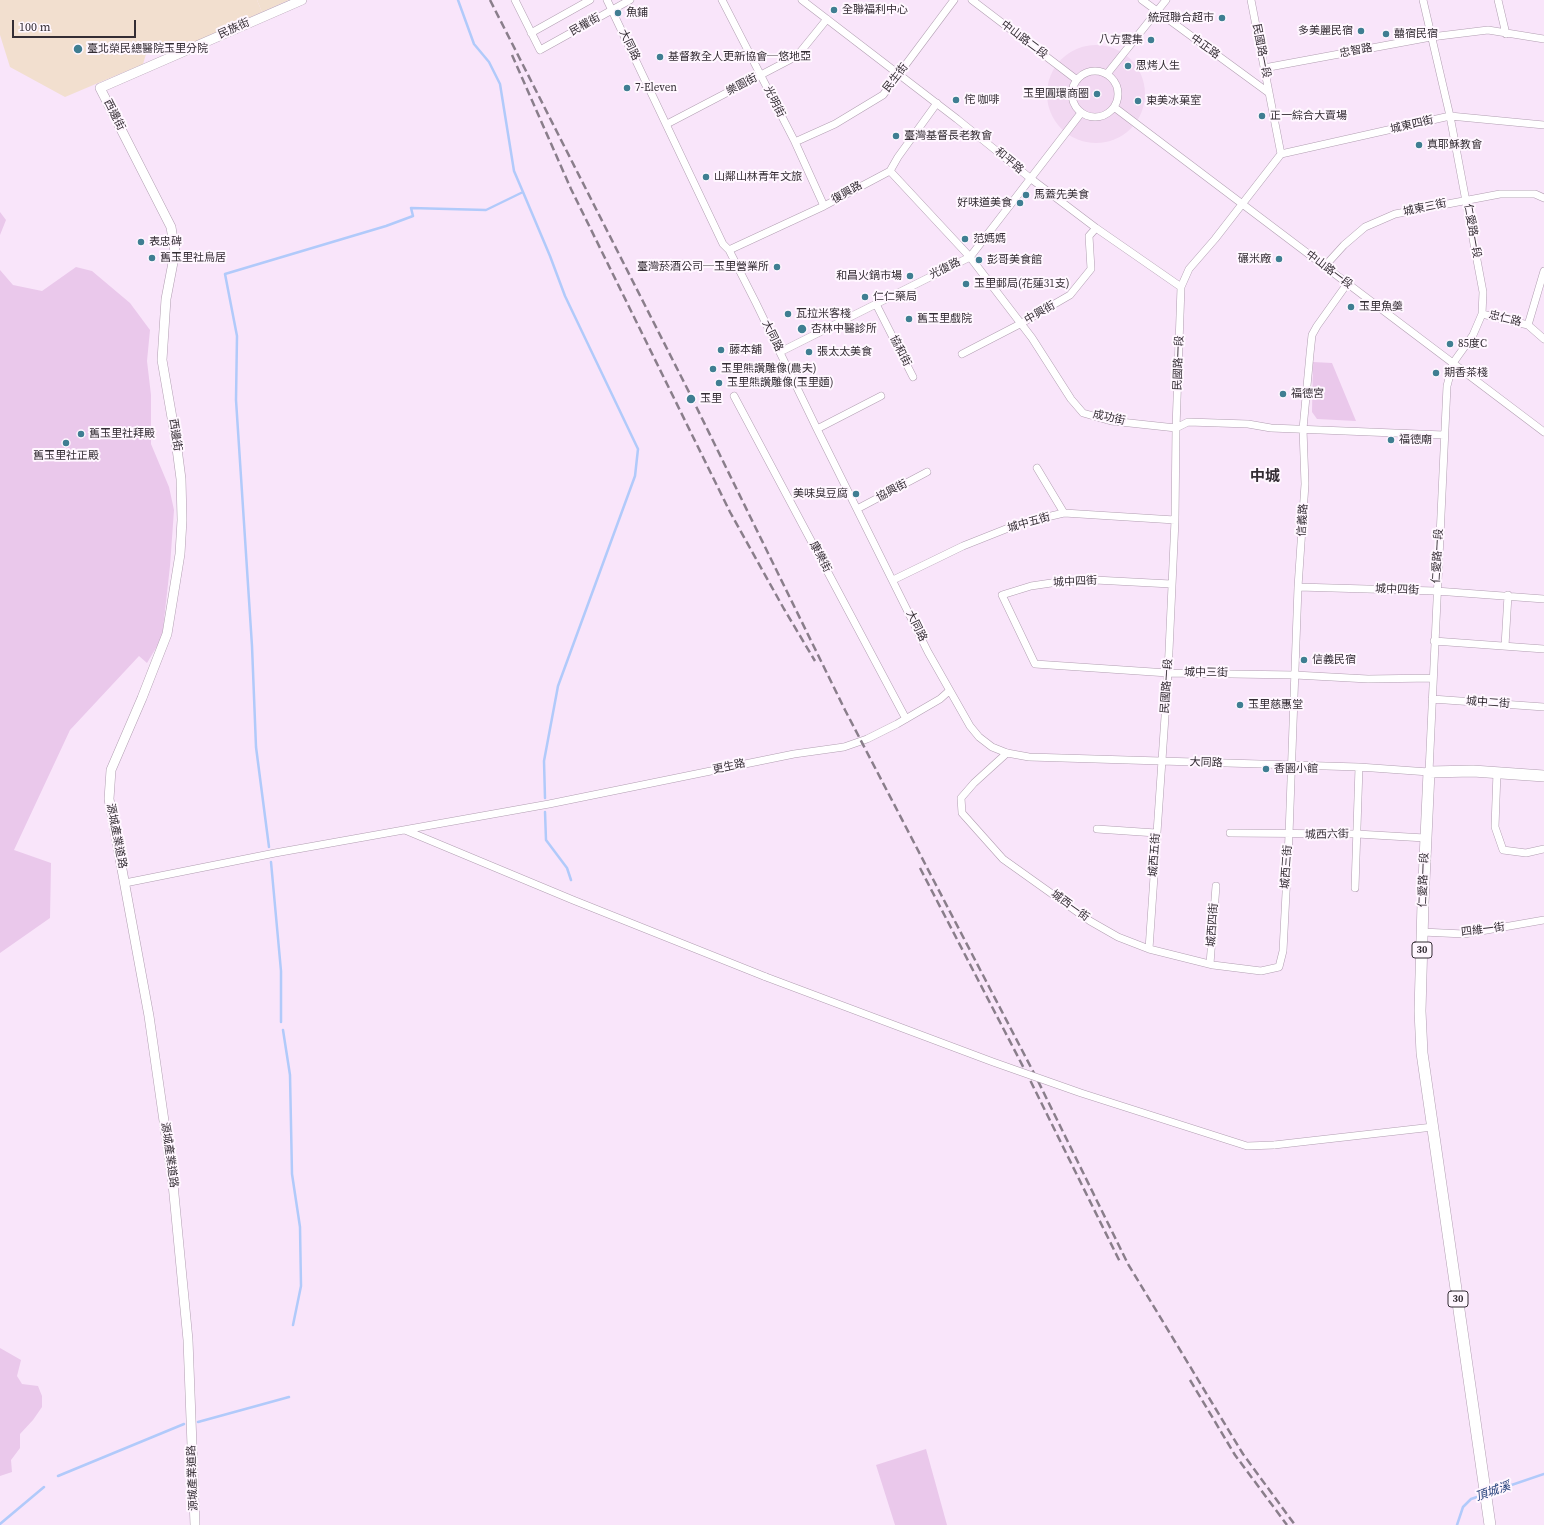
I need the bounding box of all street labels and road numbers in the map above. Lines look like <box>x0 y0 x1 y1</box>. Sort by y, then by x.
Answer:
street label: 民權街 <box>567 11 603 39</box>
street label: 民族街 <box>216 16 252 42</box>
street label: 中山路二段 <box>998 18 1050 62</box>
street label: 民國路一段 <box>1249 23 1273 79</box>
street label: 大同路 <box>616 27 642 63</box>
street label: 中正路 <box>1188 32 1222 62</box>
street label: 忠智路 <box>1339 41 1373 61</box>
street label: 民生街 <box>881 61 911 95</box>
street label: 樂園街 <box>724 71 760 99</box>
street label: 光明街 <box>761 84 787 120</box>
street label: 西邊街 <box>101 97 127 133</box>
street label: 城東四街 <box>1389 114 1435 136</box>
street label: 和平路 <box>992 145 1026 177</box>
street label: 復興路 <box>829 179 865 207</box>
street label: 城東三街 <box>1402 197 1448 219</box>
street label: 仁愛路一段 <box>1461 203 1483 259</box>
street label: 中山路一段 <box>1303 248 1355 292</box>
street label: 光復路 <box>927 256 963 282</box>
street label: 中興街 <box>1022 299 1058 327</box>
street label: 忠仁路 <box>1487 309 1523 329</box>
street label: 大同路 <box>759 318 785 354</box>
street label: 協和街 <box>887 333 913 369</box>
street label: 民國路一段 <box>1171 335 1187 391</box>
street label: 成功街 <box>1091 408 1127 428</box>
street label: 西邊街 <box>166 418 184 452</box>
street label: 協興街 <box>874 477 910 505</box>
street label: 信義路 <box>1295 503 1311 537</box>
street label: 城中五街 <box>1006 511 1052 535</box>
street label: 仁愛路一段 <box>1430 528 1446 584</box>
street label: 康樂街 <box>806 539 834 575</box>
street label: 城中四街 <box>1053 574 1097 590</box>
street label: 城中四街 <box>1375 583 1419 597</box>
street label: 大同路 <box>903 608 929 644</box>
street label: 民國路一段 <box>1158 658 1176 714</box>
street label: 城中三街 <box>1184 666 1228 680</box>
street label: 城中二街 <box>1466 695 1510 711</box>
street label: 大同路 <box>1189 756 1223 770</box>
street label: 更生路 <box>711 757 747 777</box>
street label: 源城產業道路 <box>103 802 129 870</box>
street label: 城西六街 <box>1305 828 1349 842</box>
street label: 城西五街 <box>1147 833 1163 877</box>
street label: 城西三街 <box>1279 845 1295 889</box>
street label: 仁愛路一段 <box>1416 852 1432 908</box>
street label: 城西一街 <box>1048 888 1092 924</box>
street label: 城西四街 <box>1205 903 1221 947</box>
street label: 四維一街 <box>1460 921 1506 939</box>
road number: 30 <box>1412 942 1432 958</box>
street label: 源城產業道路 <box>158 1121 180 1189</box>
road number: 30 <box>1448 1291 1468 1307</box>
street label: 源城產業道路 <box>185 1445 201 1511</box>

